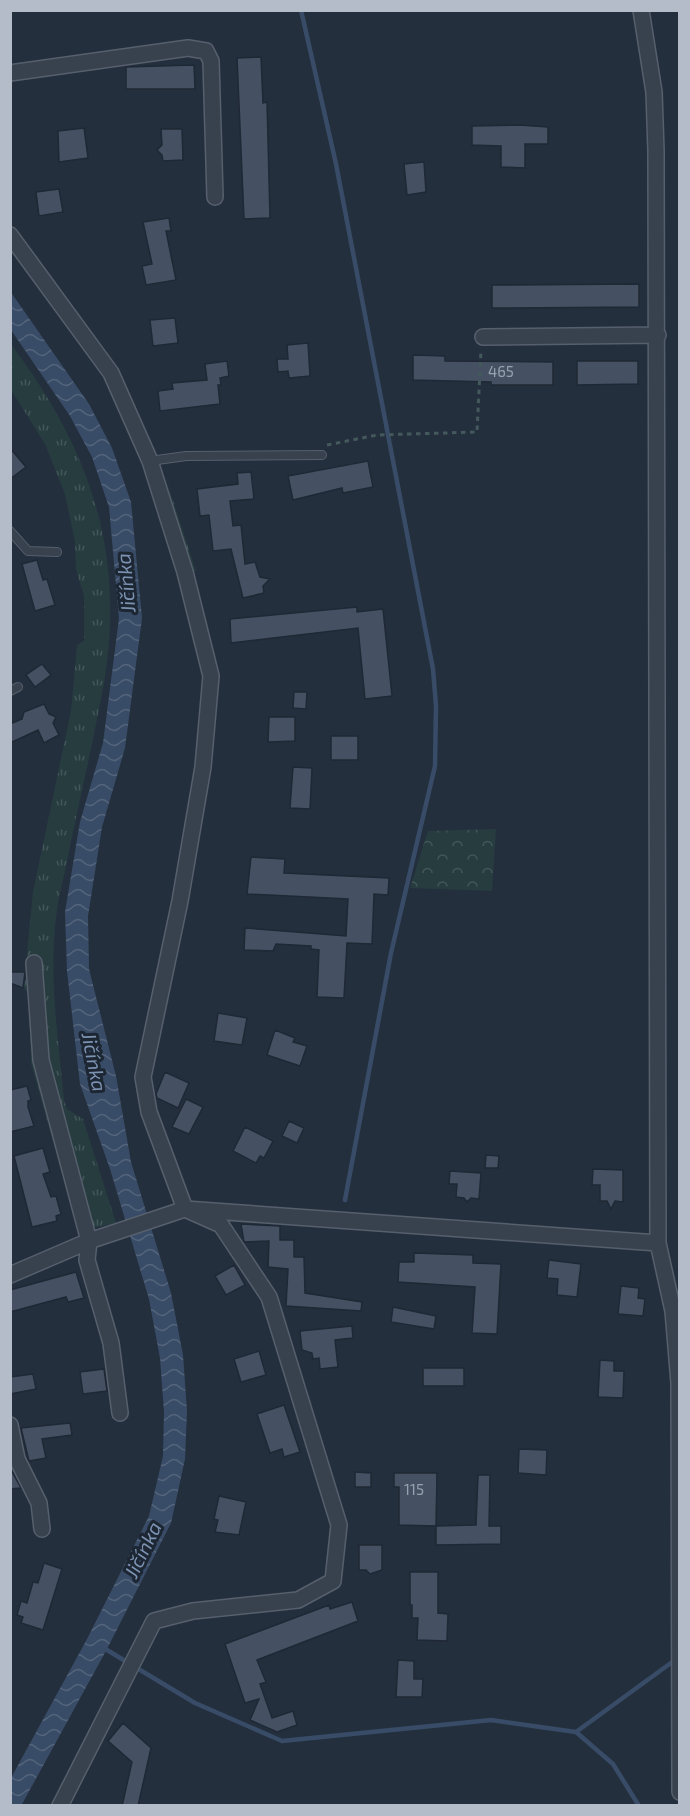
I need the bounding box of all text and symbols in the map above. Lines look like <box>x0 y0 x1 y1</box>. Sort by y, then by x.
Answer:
house number: 465 <box>488 362 514 380</box>
water label: Jičínka <box>110 552 140 615</box>
water label: Jičínka <box>77 1029 112 1093</box>
house number: 115 <box>404 1480 424 1498</box>
water label: Jičínka <box>118 1517 166 1583</box>

